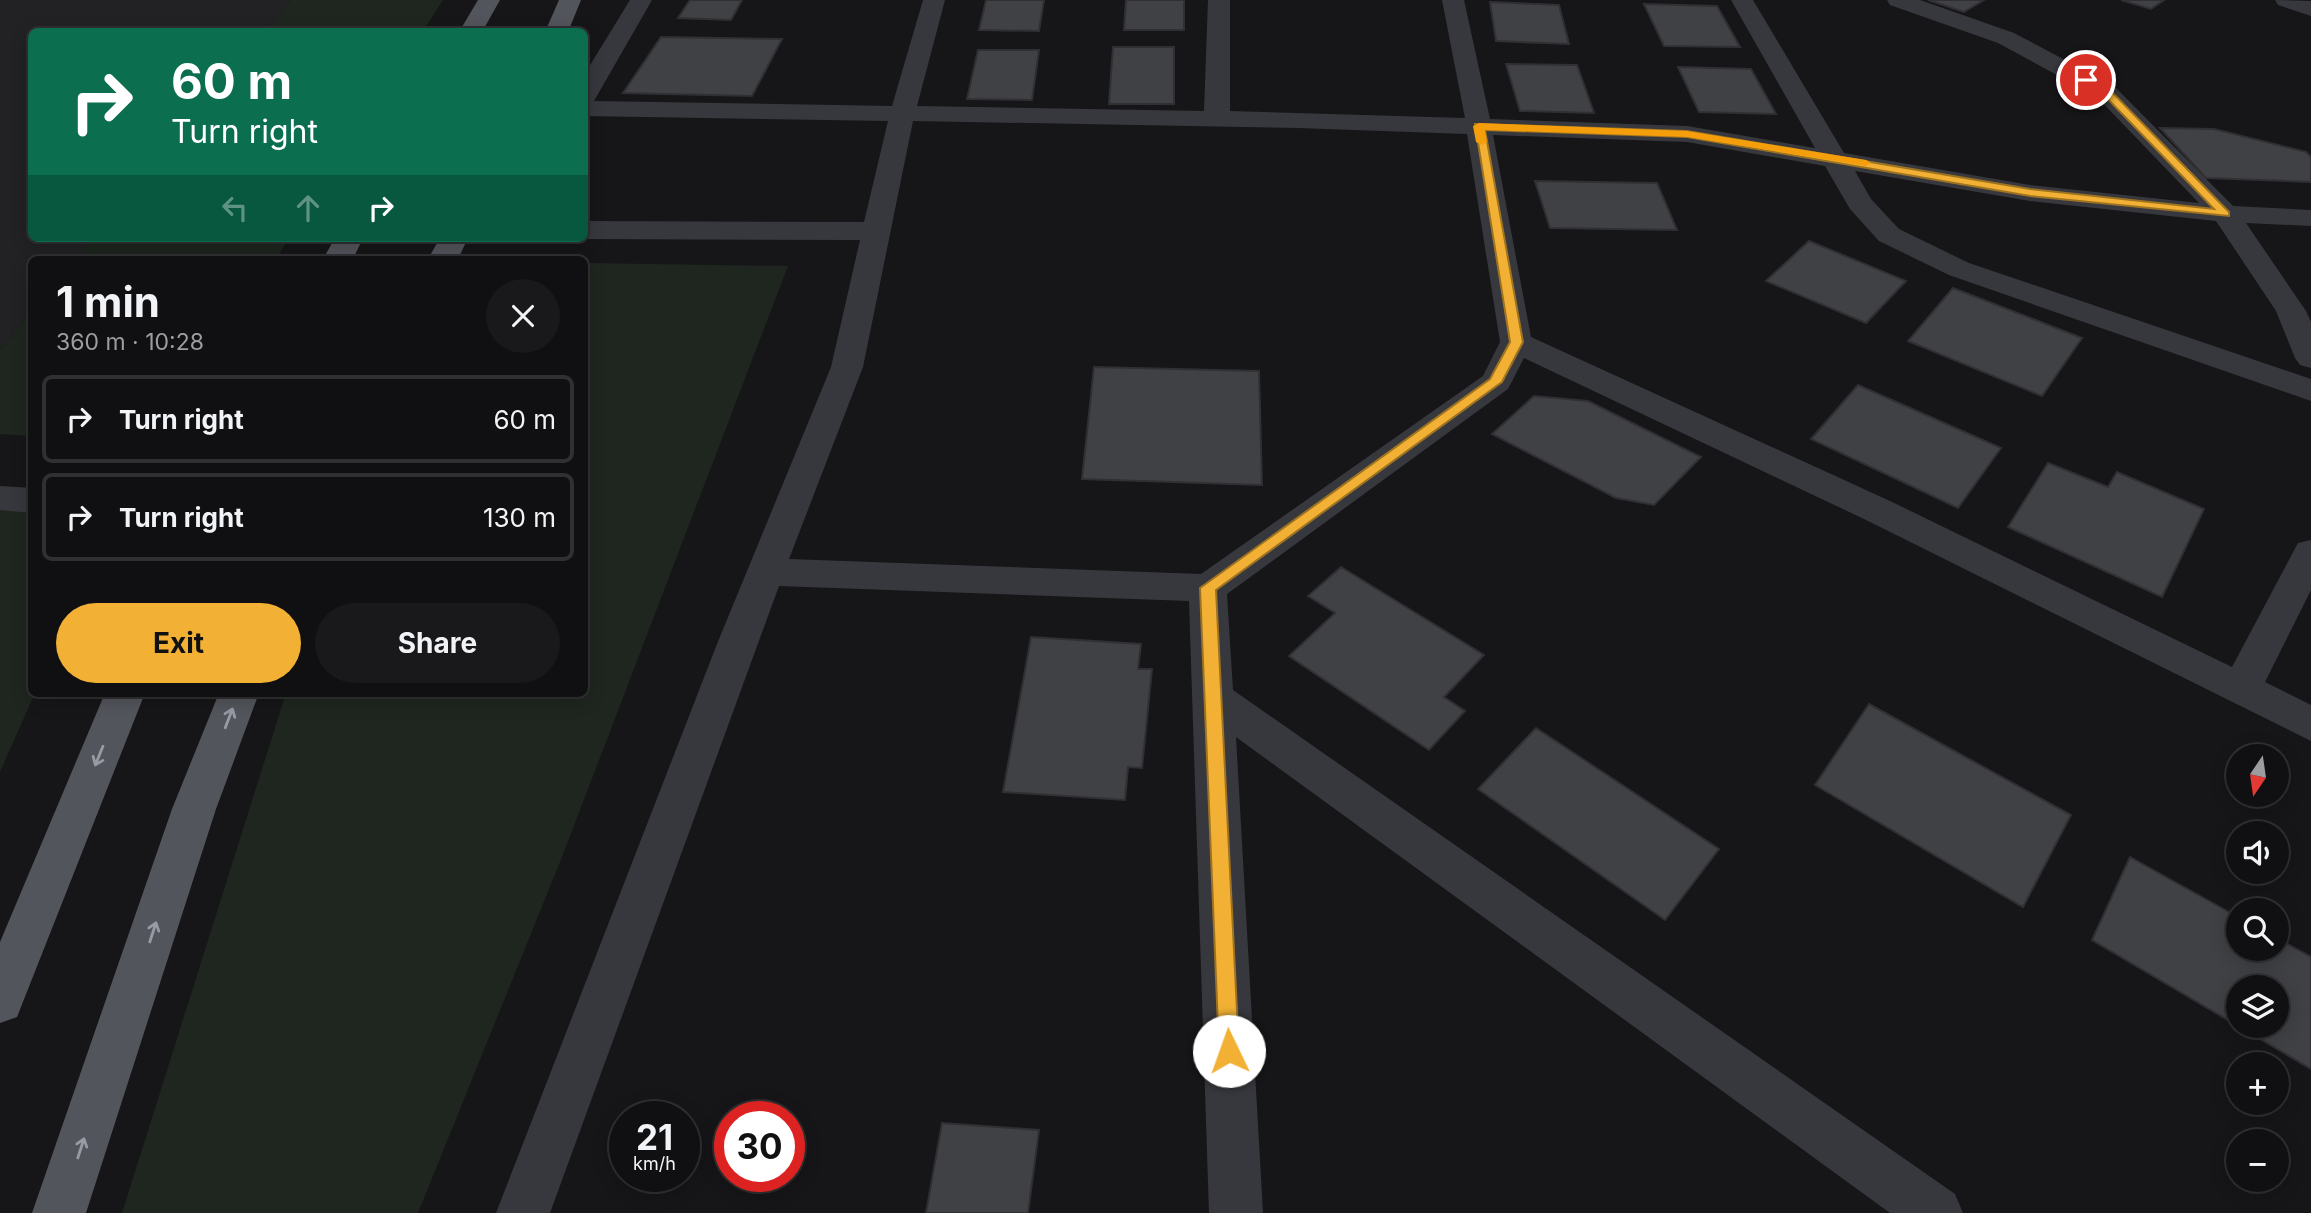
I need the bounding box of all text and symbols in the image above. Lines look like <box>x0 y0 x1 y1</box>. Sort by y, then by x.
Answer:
pin <box>2056 50 2116 110</box>
text: 60 m <box>171 52 292 111</box>
icon: right <box>56 56 147 147</box>
icon: arrive <box>2067 61 2105 99</box>
text: Turn right <box>171 112 318 151</box>
icon: left <box>216 189 254 227</box>
icon: ahead <box>289 189 327 227</box>
icon: right <box>362 189 400 227</box>
text: 1 min <box>56 276 160 327</box>
button: close <box>486 279 560 353</box>
text: 360 m · 10:28 <box>56 328 204 356</box>
icon: right <box>60 400 98 438</box>
text: Turn right <box>119 404 244 435</box>
text: 60 m <box>493 404 556 435</box>
icon: right <box>60 498 98 536</box>
text: Turn right <box>119 502 244 533</box>
text: 130 m <box>483 502 556 533</box>
button: Exit <box>56 603 301 683</box>
button: Share <box>315 603 560 683</box>
one-way arrow <box>224 708 237 730</box>
north arrow <box>2226 744 2289 807</box>
map controls <box>2226 744 2289 1192</box>
one-way arrow <box>91 745 104 767</box>
button: sound <box>2226 821 2289 884</box>
button: search <box>2226 898 2289 961</box>
one-way arrow <box>148 922 160 944</box>
button: layers <box>2226 975 2289 1038</box>
position arrow <box>1192 1014 1266 1088</box>
button: + <box>2226 1052 2289 1115</box>
speed limit sign: 30 <box>714 1101 805 1192</box>
text: 21 <box>636 1116 673 1158</box>
button: − <box>2226 1129 2289 1192</box>
one-way arrow <box>76 1138 88 1160</box>
text: km/h <box>633 1153 676 1174</box>

